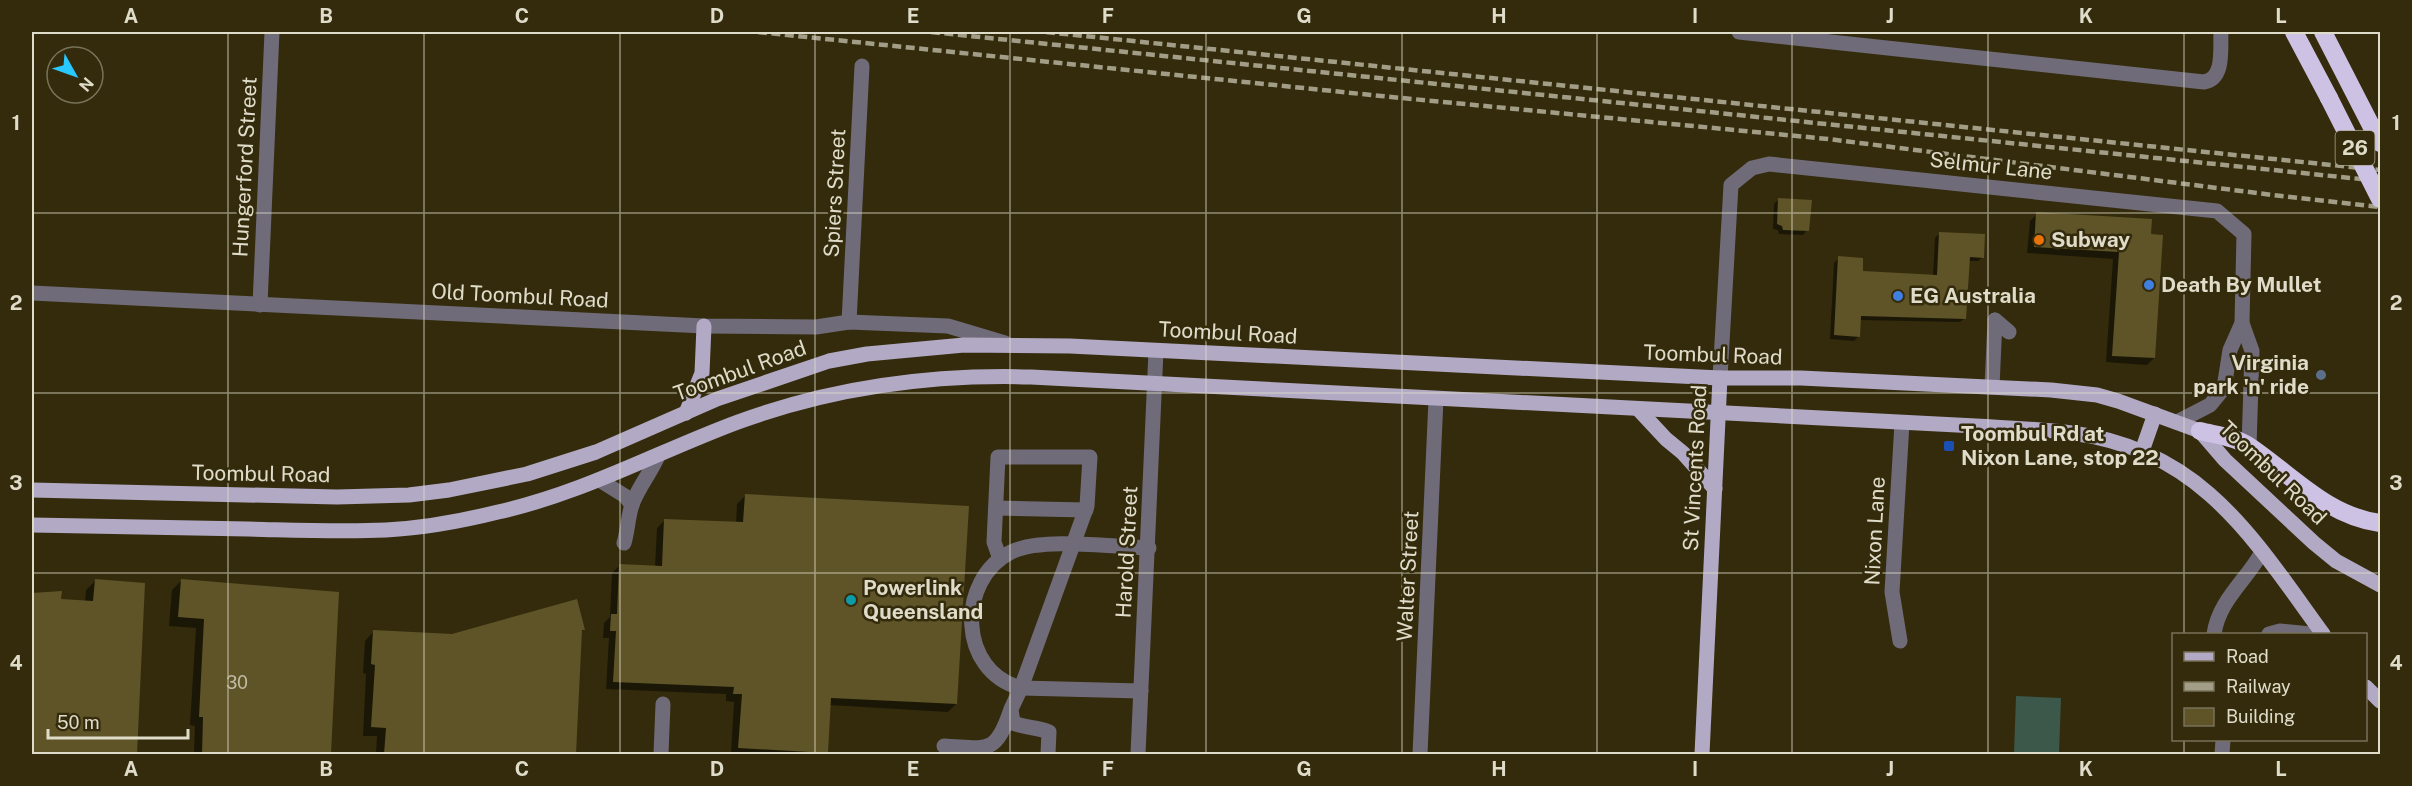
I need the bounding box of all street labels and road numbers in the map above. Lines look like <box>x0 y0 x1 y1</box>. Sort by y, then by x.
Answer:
street label: Hungerford Street <box>227 76 262 258</box>
street label: Spiers Street <box>819 128 850 258</box>
road number: 26 <box>2336 131 2374 165</box>
street label: Selmur Lane <box>1928 147 2054 184</box>
street label: Old Toombul Road <box>431 278 609 313</box>
street label: Toombul Road <box>1158 316 1298 349</box>
street label: Toombul Road <box>670 335 809 406</box>
street label: Toombul Road <box>1643 340 1783 369</box>
street label: St Vincents Road <box>1678 384 1711 552</box>
street label: Toombul Road <box>2215 415 2332 530</box>
street label: Toombul Road <box>191 460 331 487</box>
street label: Nixon Lane <box>1859 476 1890 586</box>
street label: Harold Street <box>1111 485 1142 619</box>
street label: Walter Street <box>1392 510 1423 642</box>

